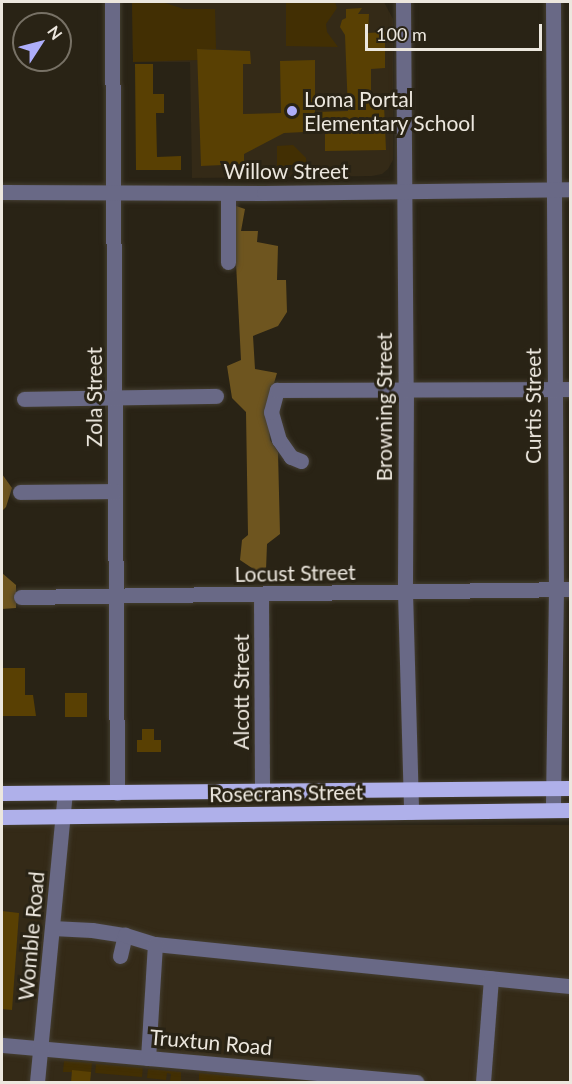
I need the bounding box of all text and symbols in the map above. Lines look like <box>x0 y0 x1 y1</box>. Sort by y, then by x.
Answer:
north arrow <box>12 12 72 72</box>
scale bar <box>368 12 545 50</box>
text: N <box>44 22 67 43</box>
text: 100 m <box>376 23 427 45</box>
place label: Loma Portal Elementary School <box>304 86 476 136</box>
marker: Loma Portal Elementary School <box>285 104 299 118</box>
street label: Willow Street <box>223 158 349 184</box>
street label: Browning Street <box>371 333 397 481</box>
street label: Zola Street <box>81 347 107 447</box>
street label: Curtis Street <box>520 348 546 464</box>
street label: Locust Street <box>234 559 356 587</box>
street label: Alcott Street <box>228 634 254 750</box>
street label: Rosecrans Street <box>209 779 363 807</box>
street label: Womble Road <box>13 870 49 1002</box>
street label: Truxtun Road <box>149 1024 273 1060</box>

